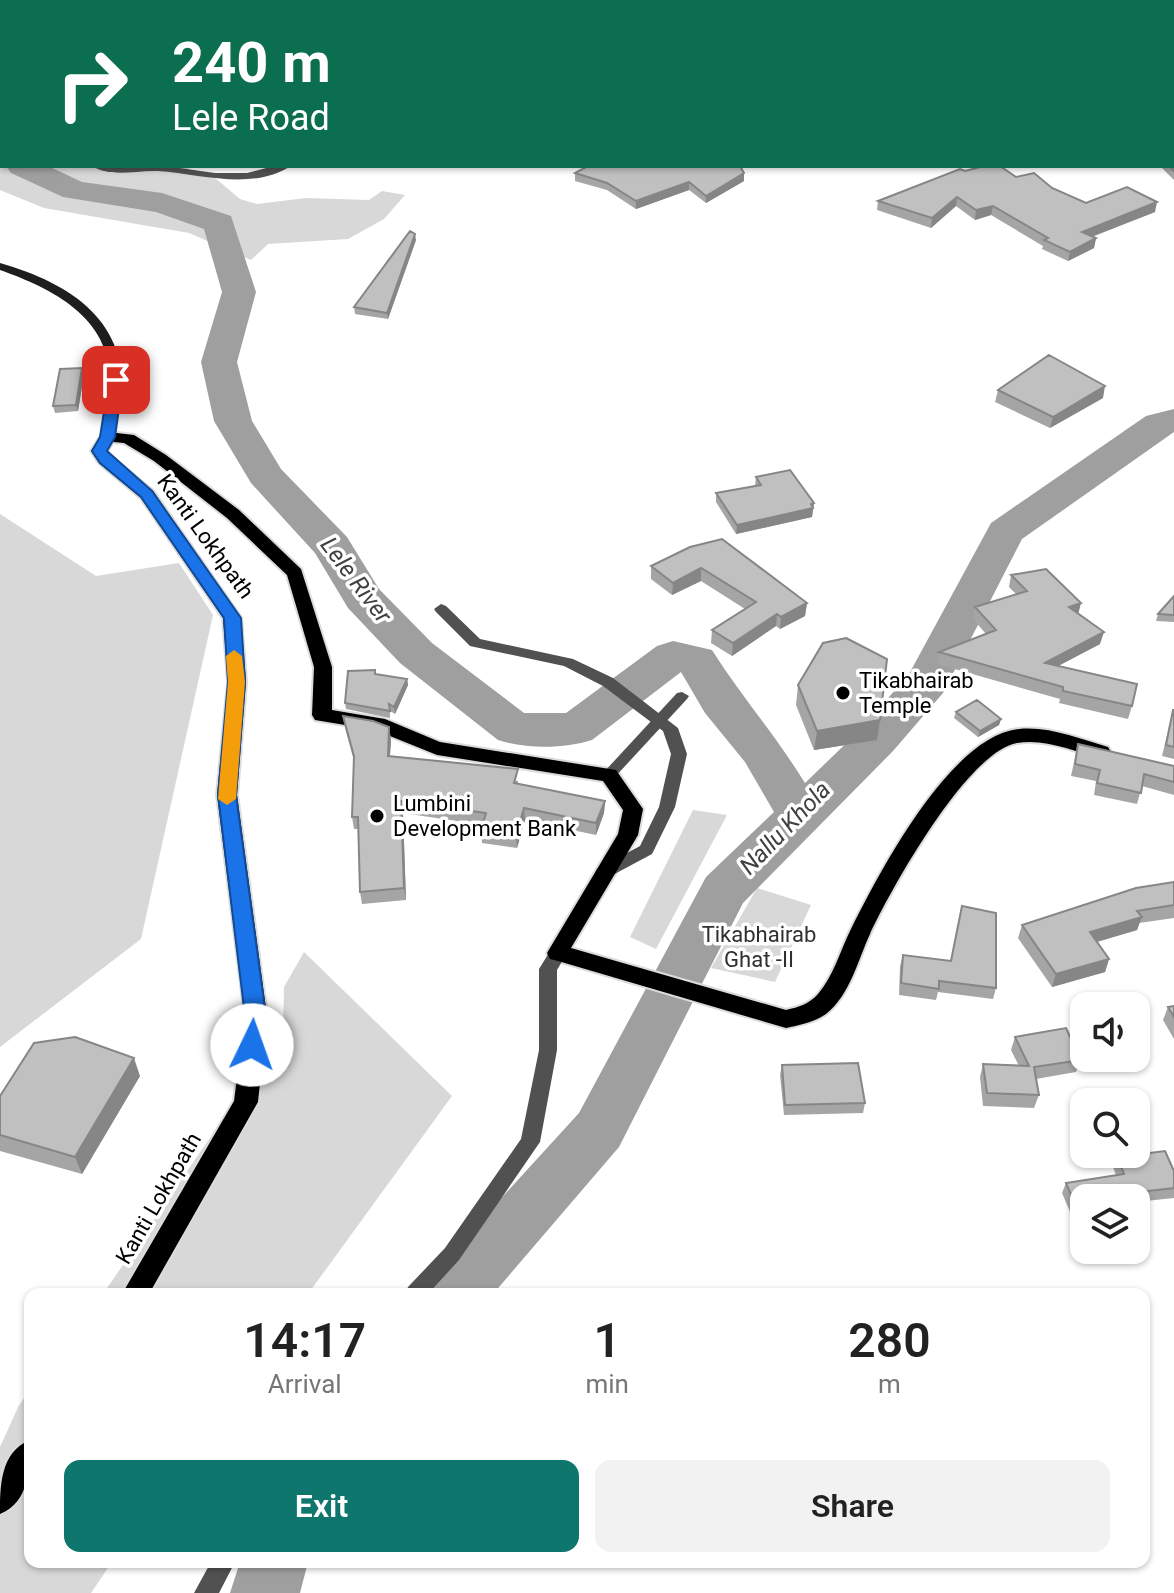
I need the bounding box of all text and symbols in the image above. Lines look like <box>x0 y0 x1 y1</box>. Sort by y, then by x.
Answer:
text: 240 m <box>172 30 331 96</box>
icon: right <box>40 32 144 136</box>
text: Lele Road <box>172 97 330 139</box>
pin <box>82 346 150 414</box>
icon: arrive <box>94 358 138 402</box>
street label: Kanti Lokhpath <box>152 469 259 603</box>
water label: Lele River <box>315 532 398 629</box>
place label: Tikabhairab Temple <box>859 668 974 718</box>
marker: Tikabhairab Temple <box>834 684 852 702</box>
water label: Nallu Khola <box>734 776 836 880</box>
place label: Lumbini Development Bank <box>393 791 577 841</box>
marker: Lumbini Development Bank <box>368 807 386 825</box>
park label: Tikabhairab Ghat -II <box>702 922 816 972</box>
map controls <box>1070 992 1150 1264</box>
button: sound <box>1070 992 1150 1072</box>
position arrow <box>210 1003 294 1087</box>
button: search <box>1070 1088 1150 1168</box>
street label: Kanti Lokhpath <box>111 1128 206 1268</box>
button: layers <box>1070 1184 1150 1264</box>
text: 14:17 <box>243 1312 366 1369</box>
text: 1 <box>594 1312 621 1369</box>
text: 280 <box>848 1312 931 1369</box>
text: Arrival <box>268 1369 342 1399</box>
text: min <box>585 1369 629 1399</box>
text: m <box>878 1369 901 1399</box>
button: Exit <box>64 1460 579 1552</box>
button: Share <box>595 1460 1110 1552</box>

